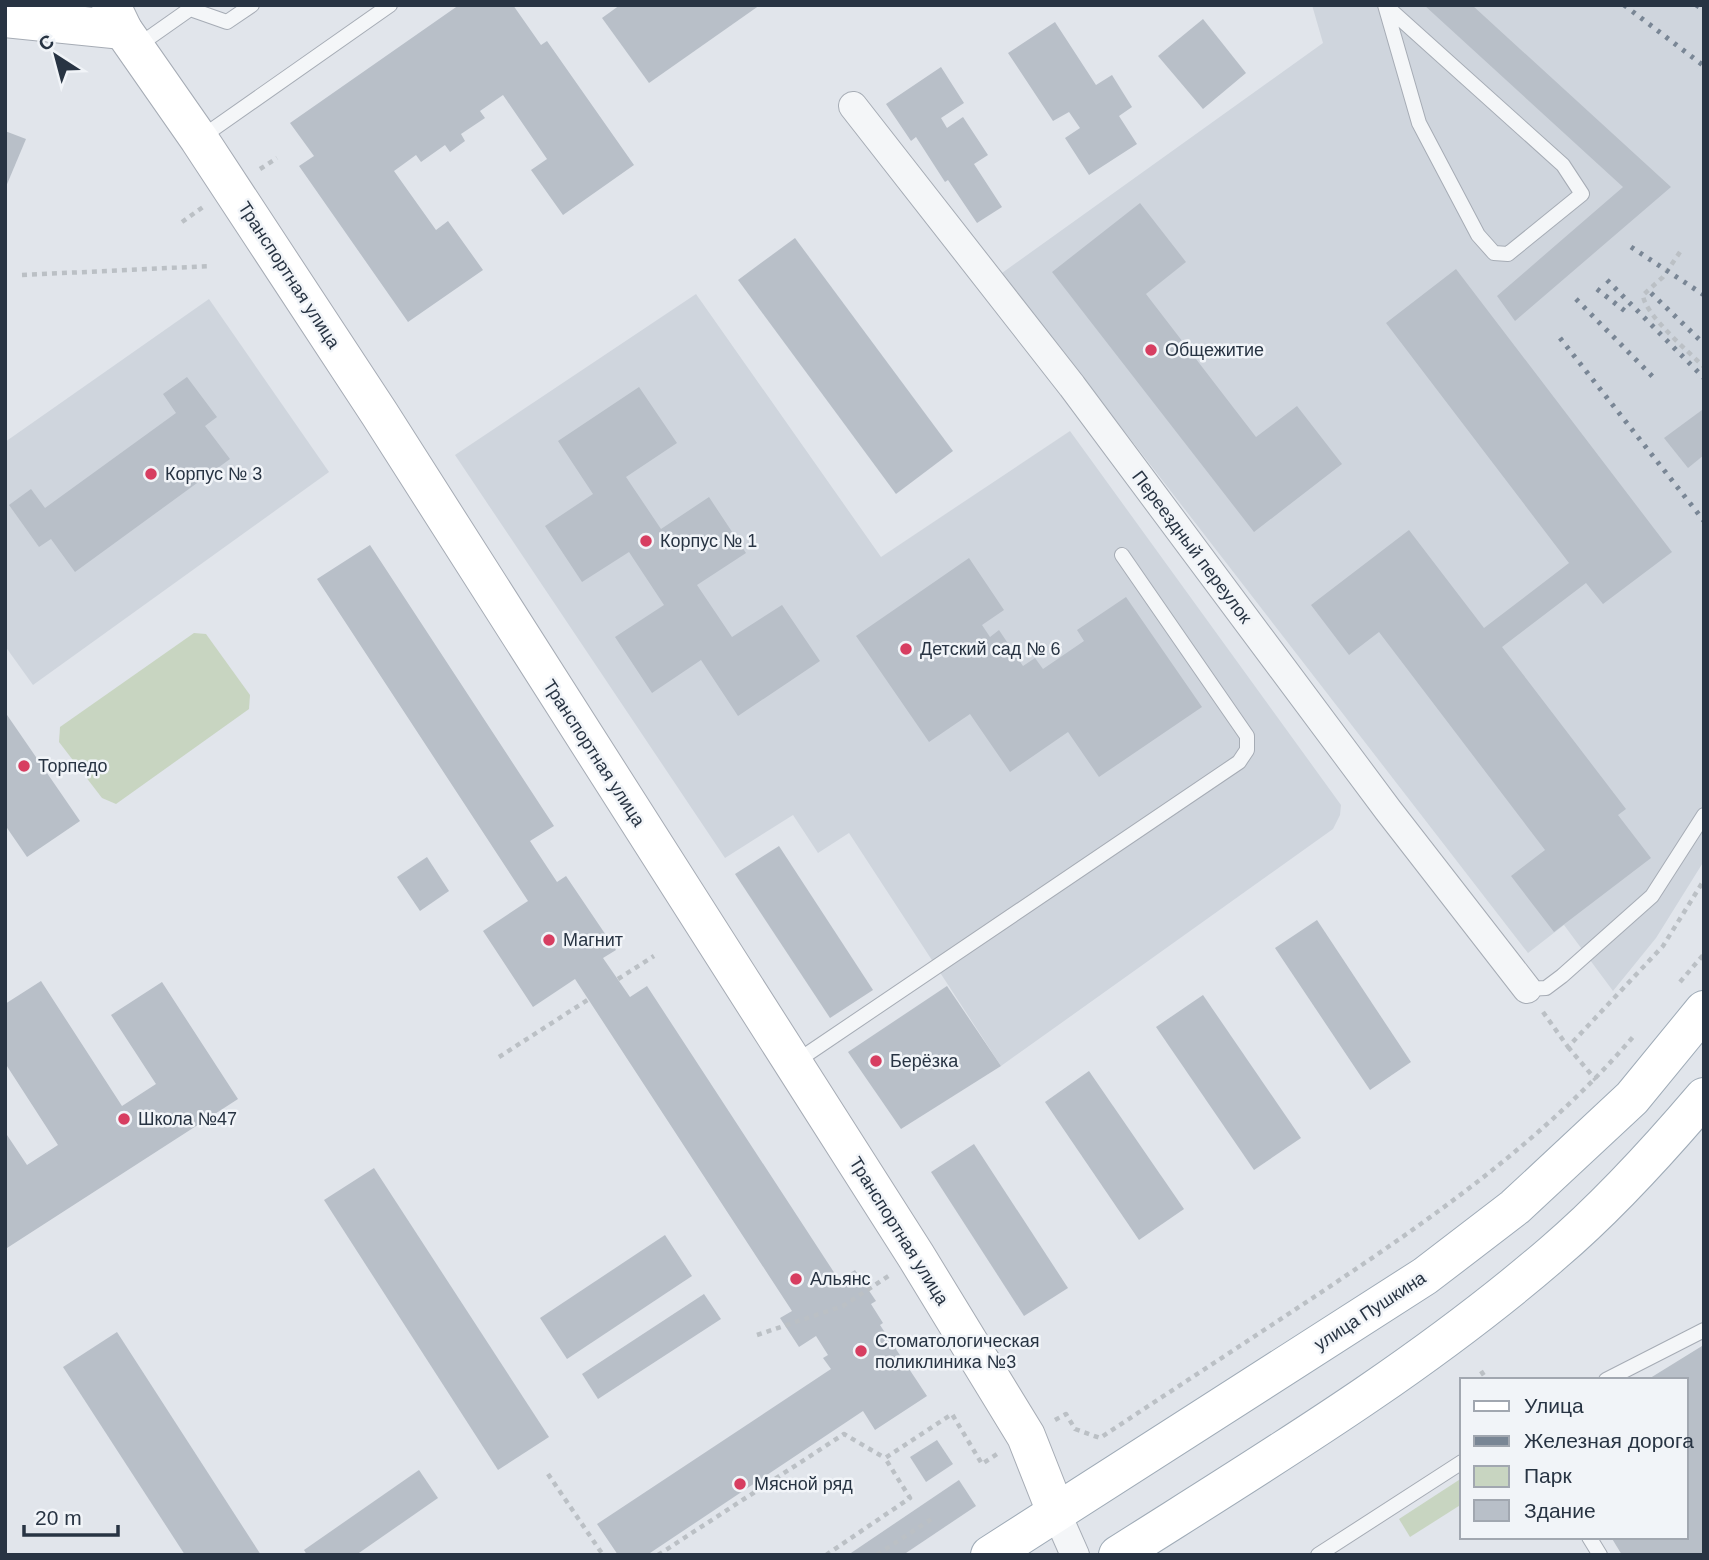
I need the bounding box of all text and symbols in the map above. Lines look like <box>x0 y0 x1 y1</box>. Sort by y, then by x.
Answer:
north arrow <box>21 21 91 91</box>
text: С <box>35 30 58 55</box>
street label: Транспортная улица <box>234 198 344 353</box>
place label: Общежитие <box>1165 340 1264 360</box>
marker: Общежитие <box>1143 342 1159 358</box>
place label: Корпус № 3 <box>165 464 262 484</box>
marker: Корпус № 3 <box>143 466 159 482</box>
street label: Переездный переулок <box>1128 467 1256 627</box>
place label: Корпус № 1 <box>660 531 757 551</box>
marker: Корпус № 1 <box>638 533 654 549</box>
place label: Детский сад № 6 <box>920 639 1060 659</box>
marker: Детский сад № 6 <box>898 641 914 657</box>
street label: Транспортная улица <box>539 676 649 831</box>
place label: Торпедо <box>38 756 108 776</box>
marker: Торпедо <box>16 758 32 774</box>
place label: Магнит <box>563 930 623 950</box>
marker: Магнит <box>541 932 557 948</box>
place label: Берёзка <box>890 1051 959 1071</box>
marker: Берёзка <box>868 1053 884 1069</box>
place label: Школа №47 <box>138 1109 237 1129</box>
marker: Школа №47 <box>116 1111 132 1127</box>
street label: Транспортная улица <box>845 1153 953 1310</box>
street label: улица Пушкина <box>1311 1267 1430 1354</box>
place label: Альянс <box>810 1269 871 1289</box>
marker: Альянс <box>788 1271 804 1287</box>
place label: Стоматологическая поликлиника №3 <box>875 1331 1039 1372</box>
marker: Стоматологическая поликлиника №3 <box>853 1343 869 1359</box>
legend <box>1460 1378 1688 1539</box>
text: Улица <box>1524 1394 1584 1417</box>
text: Железная дорога <box>1524 1429 1694 1452</box>
text: Парк <box>1524 1464 1572 1487</box>
place label: Мясной ряд <box>754 1474 853 1494</box>
marker: Мясной ряд <box>732 1476 748 1492</box>
scale bar <box>24 1494 119 1538</box>
text: Здание <box>1524 1499 1596 1522</box>
text: 20 m <box>35 1506 82 1529</box>

